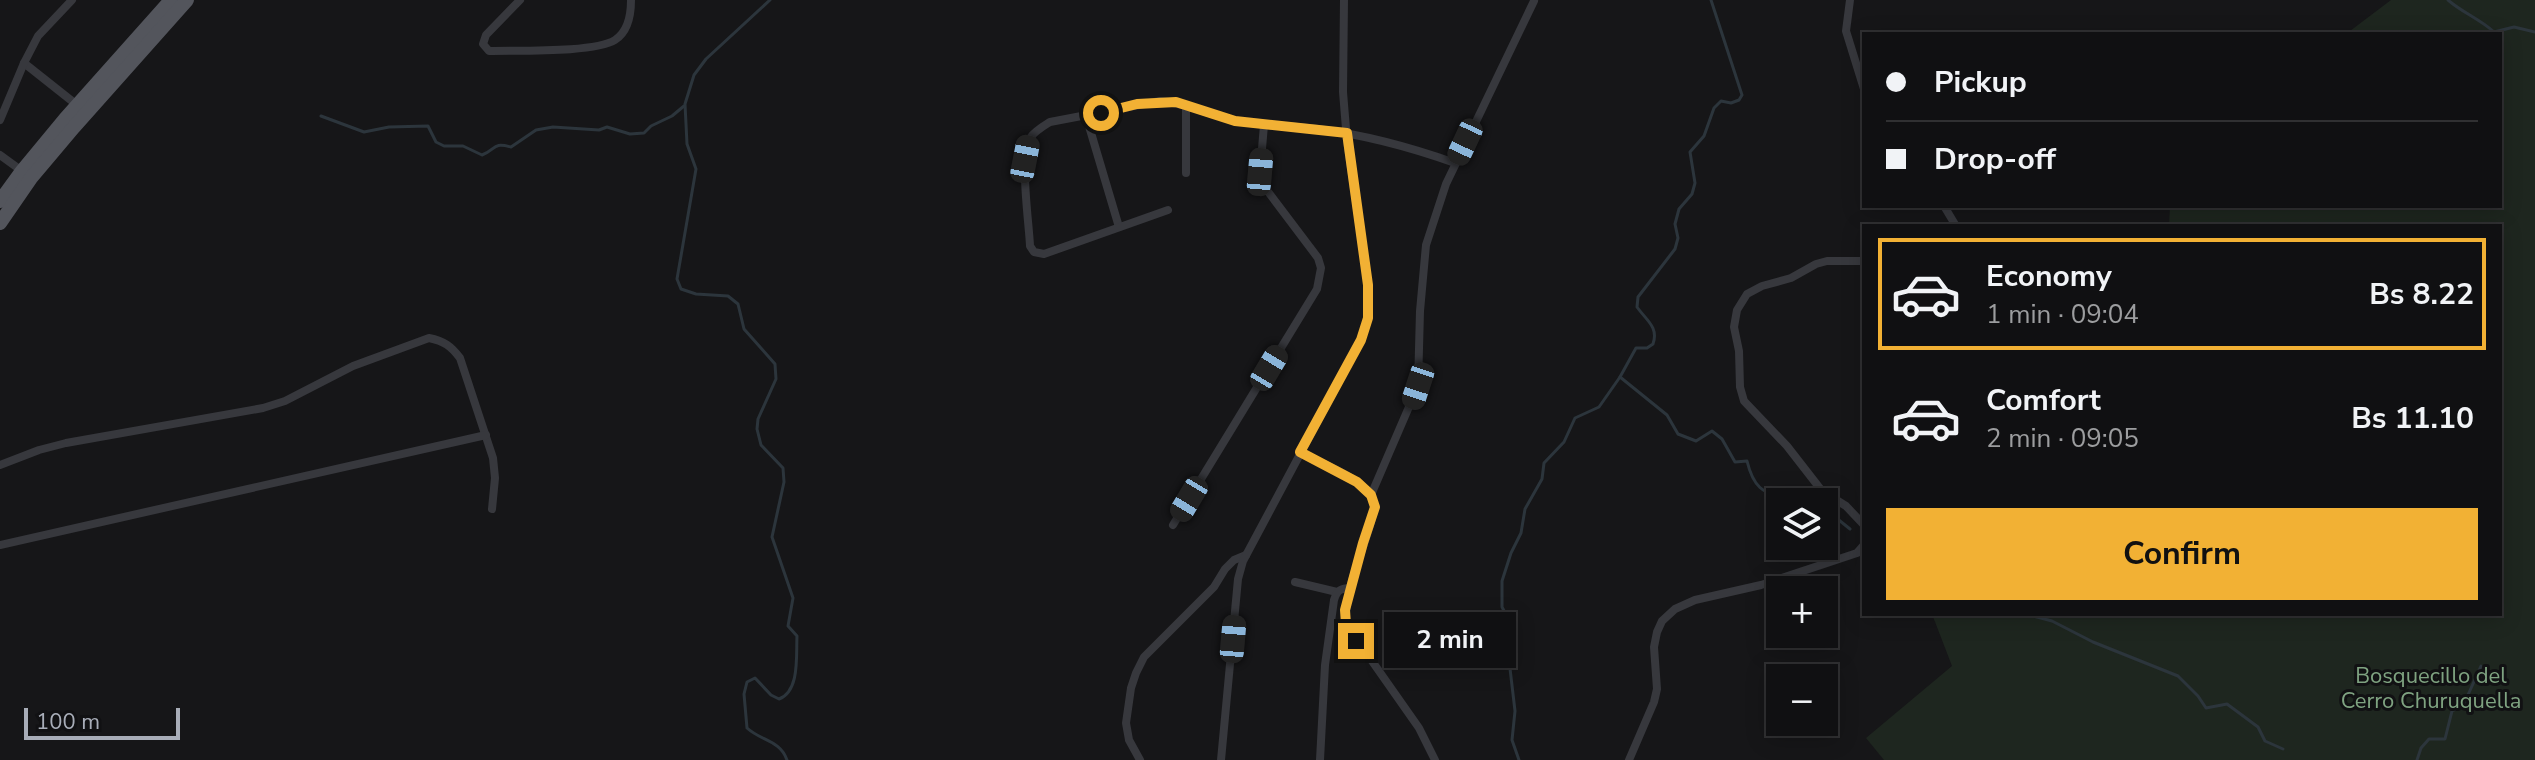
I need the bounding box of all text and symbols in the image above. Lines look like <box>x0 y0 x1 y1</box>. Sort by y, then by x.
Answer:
text: Pickup <box>1934 62 2027 103</box>
route start <box>1083 95 1119 131</box>
car <box>1444 115 1486 169</box>
car <box>1009 133 1041 185</box>
text: Drop-off <box>1934 139 2056 180</box>
car <box>1246 147 1274 197</box>
text: Economy <box>1986 256 2112 297</box>
icon: car <box>1890 258 1962 330</box>
text: Bs 8.22 <box>2369 274 2474 315</box>
text: 1 min · 09:04 <box>1986 297 2139 332</box>
car <box>1246 341 1292 395</box>
car <box>1399 359 1437 413</box>
text: Comfort <box>1986 380 2101 421</box>
icon: car <box>1890 382 1962 454</box>
text: Bs 11.10 <box>2351 398 2474 439</box>
text: 2 min · 09:05 <box>1986 421 2139 456</box>
car <box>1166 472 1212 526</box>
map controls <box>1766 488 1838 736</box>
button: layers <box>1766 488 1838 560</box>
button: Confirm <box>1886 508 2478 600</box>
button: + <box>1766 576 1838 648</box>
callout: 2 min <box>1384 613 1516 669</box>
car <box>1219 614 1247 664</box>
text: 2 min <box>1416 622 1484 657</box>
route end <box>1338 623 1374 659</box>
park label: Bosquecillo del Cerro Churuquella <box>2341 661 2521 716</box>
button: − <box>1766 664 1838 736</box>
scale bar <box>24 704 180 740</box>
text: 100 m <box>36 707 100 737</box>

